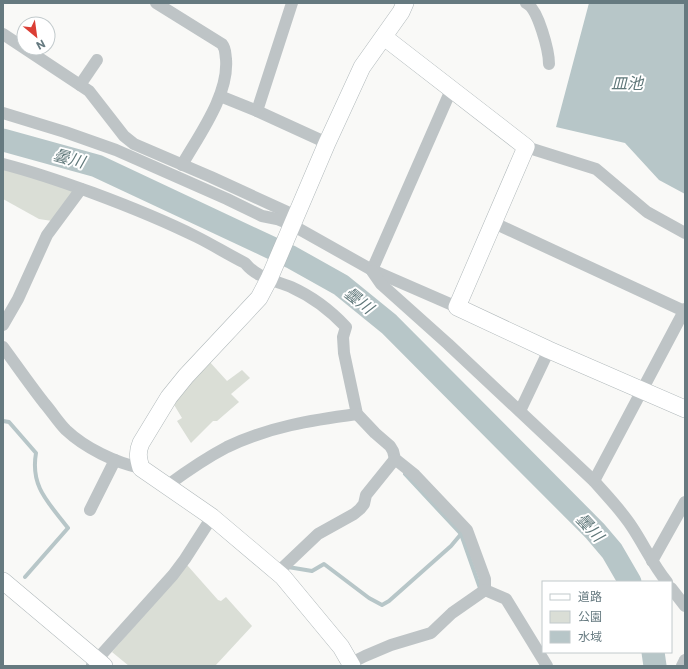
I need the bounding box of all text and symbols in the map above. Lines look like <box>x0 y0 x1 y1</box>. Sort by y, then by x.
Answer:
north arrow <box>16 16 56 56</box>
text: N <box>34 37 48 53</box>
water label: 皿池 <box>611 73 645 92</box>
water label: 曇川 <box>51 144 89 171</box>
water label: 曇川 <box>341 282 379 318</box>
water label: 曇川 <box>573 508 610 546</box>
legend <box>542 581 672 653</box>
text: 道路 <box>578 589 602 603</box>
text: 公園 <box>578 609 602 623</box>
text: 水域 <box>578 629 602 643</box>

